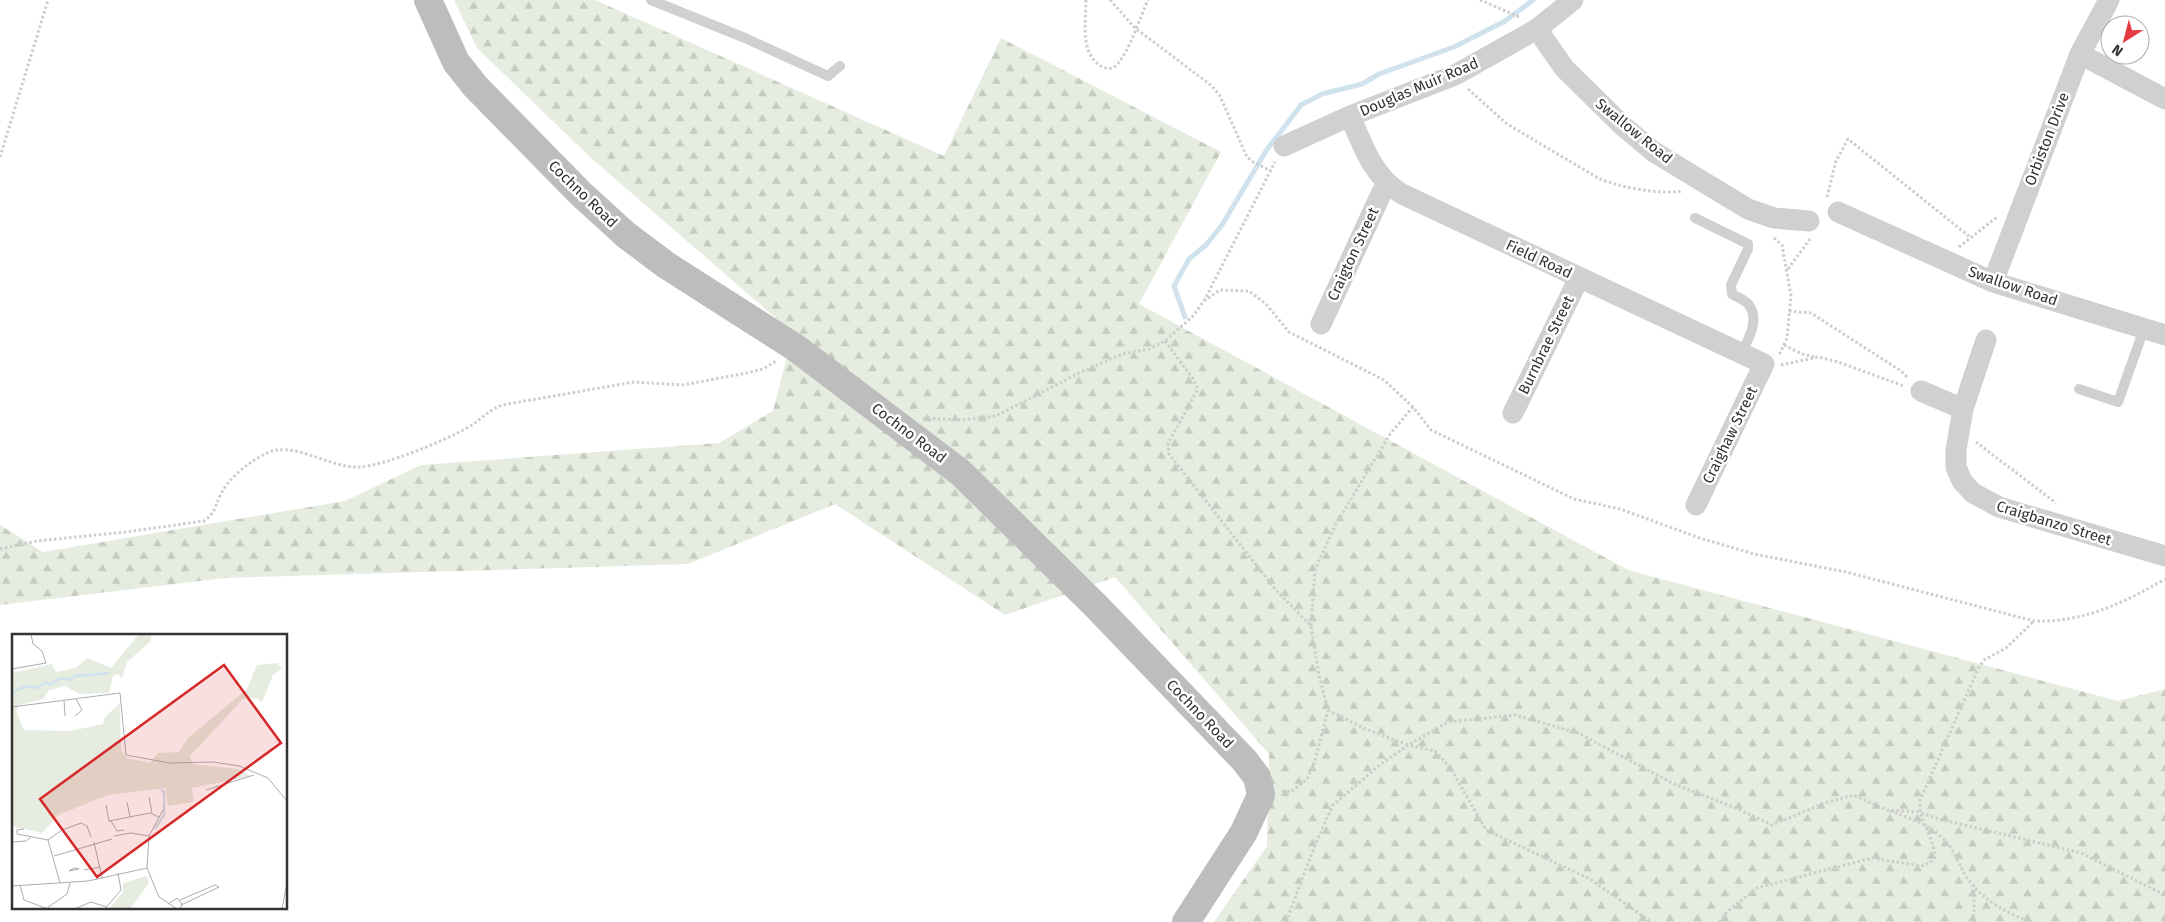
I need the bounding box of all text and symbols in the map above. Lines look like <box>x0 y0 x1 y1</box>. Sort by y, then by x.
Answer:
north arrow <box>2100 15 2150 65</box>
text: N <box>2109 41 2126 60</box>
street label: Douglas Muir Road <box>1357 54 1481 120</box>
street label: Orbiston Drive <box>2021 90 2073 188</box>
street label: Swallow Road <box>1592 95 1676 167</box>
street label: Cochno Road <box>545 157 621 231</box>
street label: Craigton Street <box>1323 204 1383 304</box>
street label: Field Road <box>1503 236 1575 282</box>
street label: Swallow Road <box>1966 262 2060 310</box>
street label: Burnbrae Street <box>1514 292 1578 397</box>
street label: Craighaw Street <box>1699 383 1762 487</box>
street label: Cochno Road <box>868 399 950 467</box>
street label: Craigbanzo Street <box>1994 497 2114 549</box>
inset map <box>12 634 288 910</box>
street label: Cochno Road <box>1163 676 1237 752</box>

